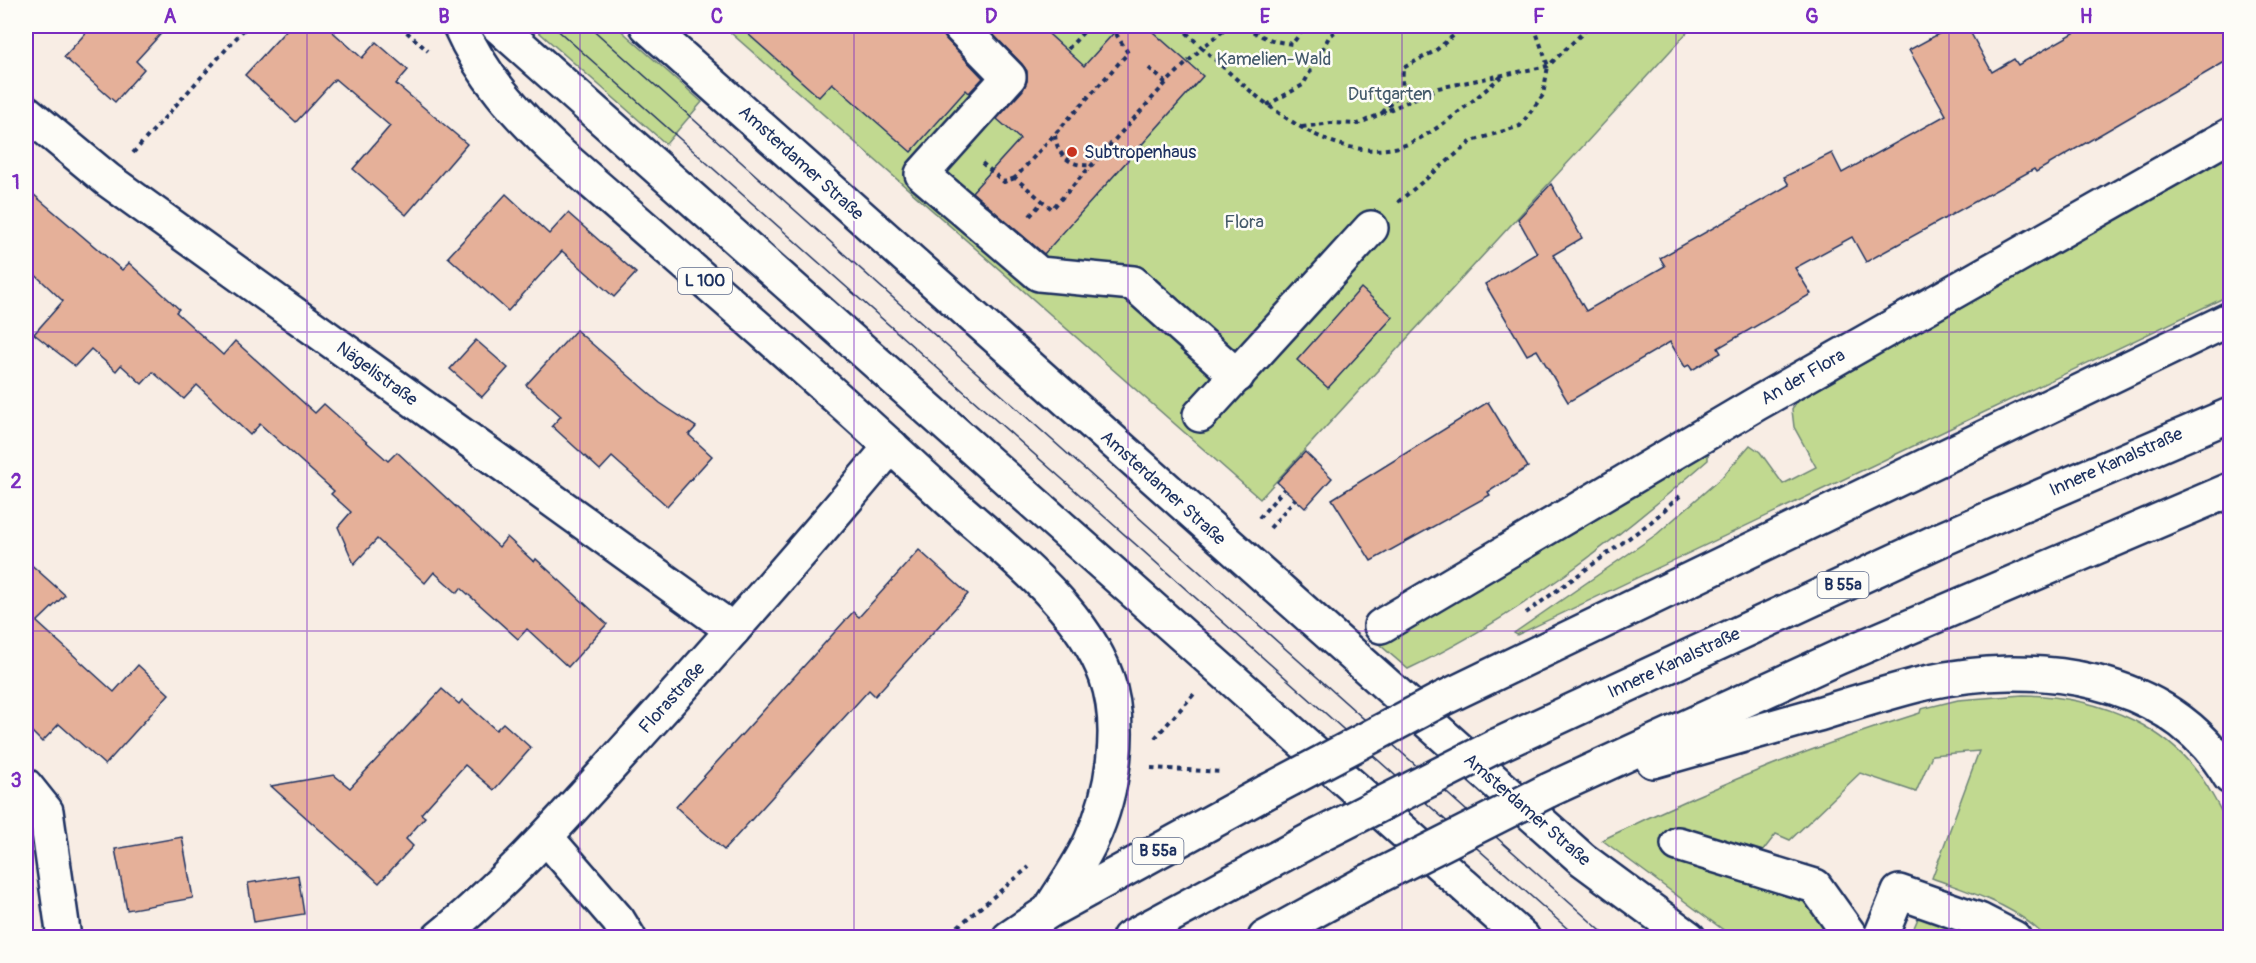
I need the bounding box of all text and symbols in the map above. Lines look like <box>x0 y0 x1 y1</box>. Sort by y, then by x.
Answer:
text: A <box>164 4 177 29</box>
text: B <box>438 4 450 29</box>
text: C <box>711 4 723 29</box>
text: D <box>985 4 998 29</box>
text: E <box>1260 4 1271 29</box>
text: F <box>1533 4 1545 29</box>
text: G <box>1805 4 1819 29</box>
text: H <box>2080 4 2093 29</box>
park label: Kamelien-Wald <box>1217 48 1331 71</box>
park label: Duftgarten <box>1348 83 1432 106</box>
street label: Amsterdamer Straße <box>734 101 869 225</box>
place label: Subtropenhaus <box>1084 141 1196 164</box>
marker: Subtropenhaus <box>1065 145 1079 159</box>
text: 1 <box>12 170 20 195</box>
park label: Flora <box>1224 211 1264 234</box>
road number: L 100 <box>678 268 732 294</box>
street label: Nägelistraße <box>332 337 422 411</box>
street label: An der Flora <box>1757 344 1849 410</box>
street label: Innere Kanalstraße <box>2046 422 2186 502</box>
street label: Amsterdamer Straße <box>1096 426 1231 550</box>
text: 2 <box>10 469 22 494</box>
road number: B 55a <box>1818 572 1868 598</box>
street label: Innere Kanalstraße <box>1604 622 1744 704</box>
street label: Florastraße <box>634 657 710 739</box>
street label: Amsterdamer Straße <box>1459 749 1595 872</box>
text: 3 <box>10 768 22 793</box>
road number: B 55a <box>1132 838 1184 864</box>

